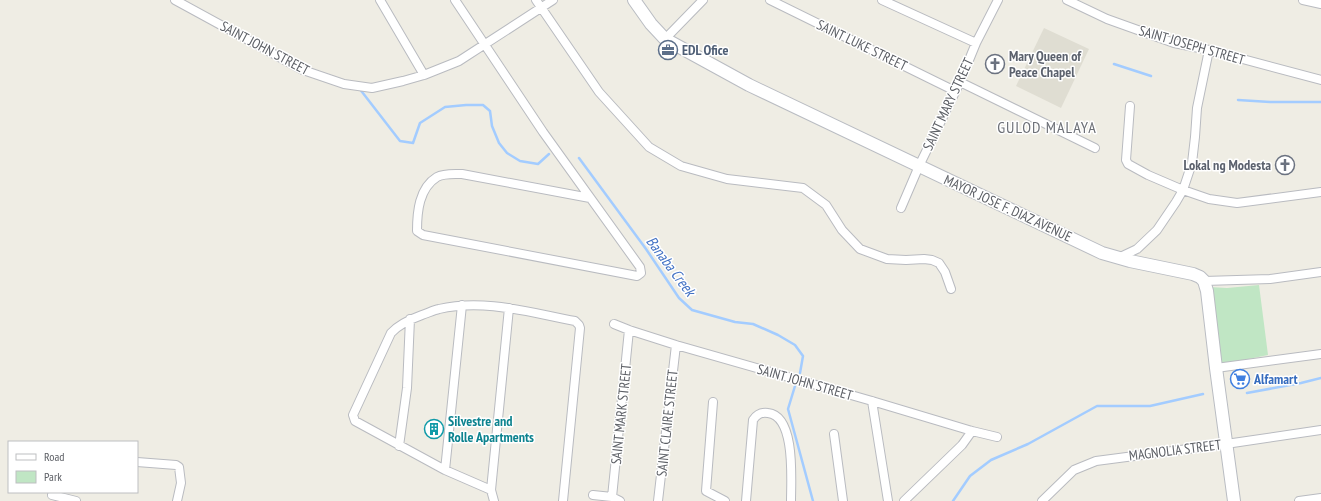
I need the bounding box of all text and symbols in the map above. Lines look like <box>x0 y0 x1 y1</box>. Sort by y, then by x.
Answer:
street label: SAINT LUKE STREET <box>814 15 911 75</box>
street label: SAINT JOHN STREET <box>217 17 313 79</box>
street label: SAINT JOSEPH STREET <box>1137 21 1248 69</box>
office icon: EDL Ofice <box>657 39 679 61</box>
place label: EDL Ofice <box>682 41 728 59</box>
place label: Mary Queen of Peace Chapel <box>1009 47 1082 81</box>
church icon: Mary Queen of Peace Chapel <box>984 53 1006 75</box>
street label: SAINT MARY STREET <box>919 54 978 153</box>
district label: GULOD MALAYA <box>997 117 1097 137</box>
church icon: Lokal ng Modesta <box>1274 154 1296 176</box>
place label: Lokal ng Modesta <box>1184 156 1271 174</box>
street label: MAYOR JOSE F. DIAZ AVENUE <box>941 170 1075 246</box>
water label: Banaba Creek <box>642 232 701 301</box>
street label: SAINT JOHN STREET <box>755 360 856 404</box>
street label: SAINT MARK STREET <box>607 362 635 465</box>
street label: SAINT CLAIRE STREET <box>652 368 682 477</box>
supermarket icon: Alfamart <box>1229 368 1251 390</box>
place label: Alfamart <box>1253 370 1298 388</box>
place label: Silvestre and Rolle Apartments <box>448 412 534 446</box>
building icon: Silvestre and Rolle Apartments <box>423 418 445 440</box>
street label: MAGNOLIA STREET <box>1128 435 1223 465</box>
legend <box>8 441 138 493</box>
text: Road <box>44 449 64 464</box>
text: Park <box>44 469 62 484</box>

